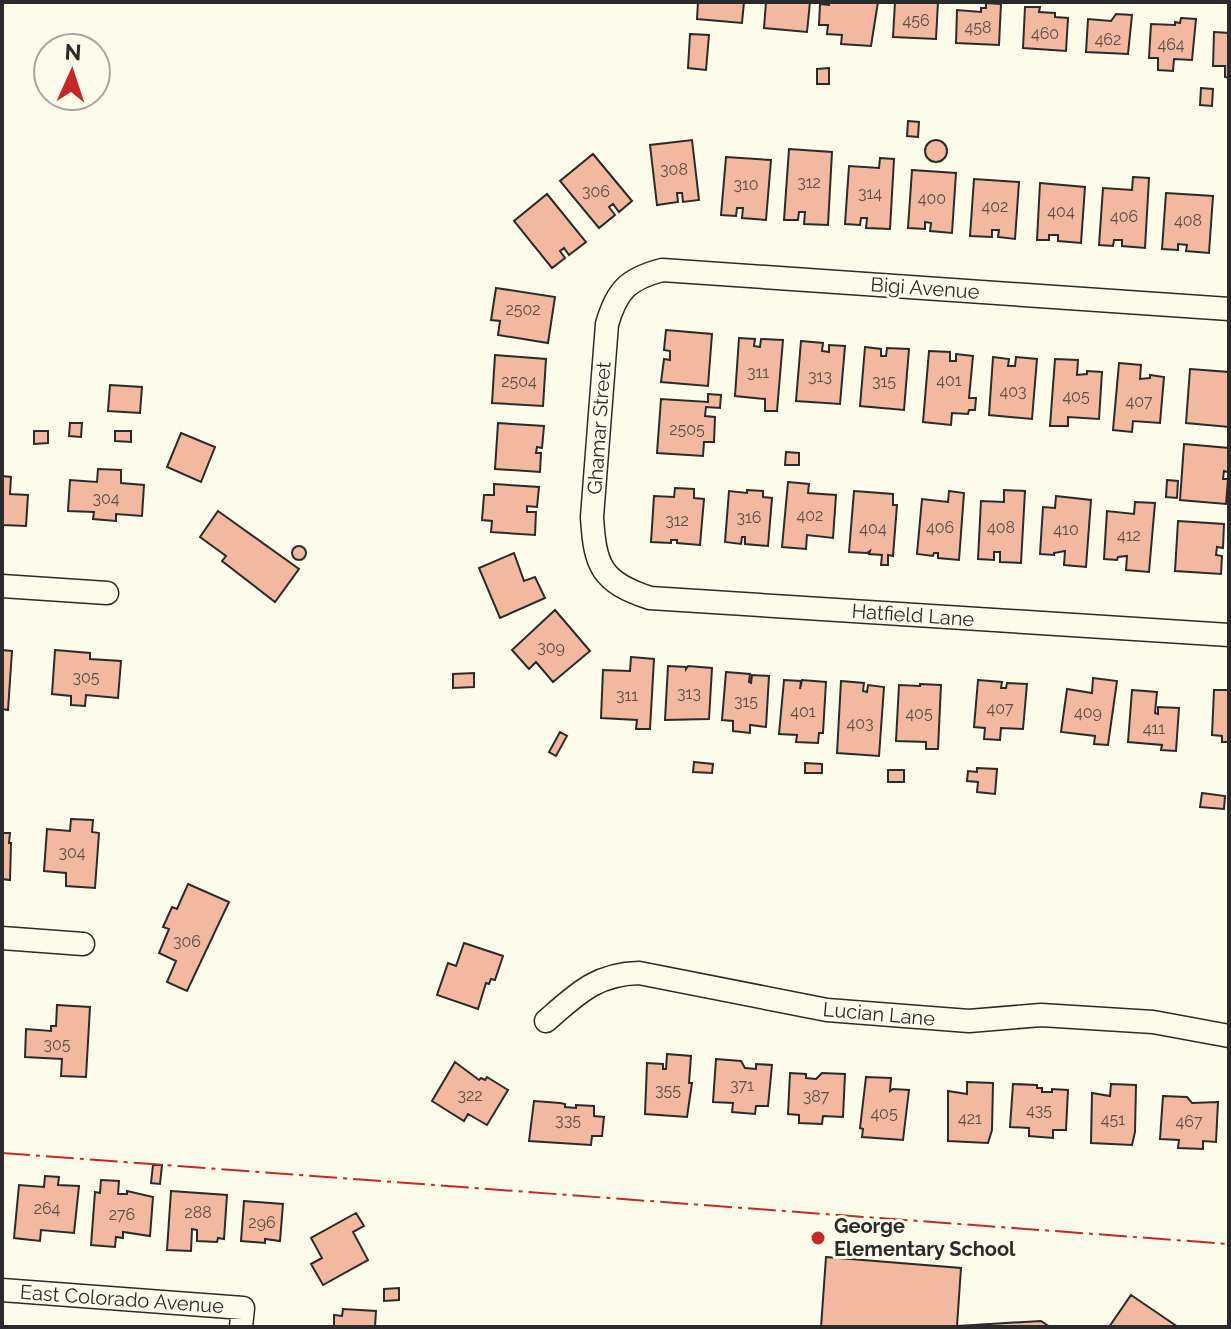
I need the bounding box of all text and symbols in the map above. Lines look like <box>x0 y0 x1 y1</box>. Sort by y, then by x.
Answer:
house number: 456 <box>902 11 930 30</box>
house number: 458 <box>965 18 991 37</box>
house number: 460 <box>1031 24 1059 43</box>
house number: 462 <box>1095 30 1121 49</box>
north arrow <box>32 32 112 112</box>
house number: 464 <box>1157 35 1185 54</box>
text: N <box>64 39 82 65</box>
house number: 308 <box>660 160 688 179</box>
house number: 312 <box>797 173 821 192</box>
house number: 310 <box>733 175 759 194</box>
house number: 306 <box>582 182 610 201</box>
house number: 314 <box>858 184 882 203</box>
house number: 400 <box>918 189 946 208</box>
house number: 402 <box>982 197 1008 216</box>
house number: 404 <box>1047 202 1075 221</box>
house number: 406 <box>1110 207 1138 226</box>
house number: 408 <box>1174 211 1202 230</box>
street label: Bigi Avenue <box>870 272 980 304</box>
house number: 2502 <box>505 300 541 319</box>
street label: Ghamar Street <box>582 360 616 495</box>
house number: 311 <box>747 363 769 382</box>
house number: 313 <box>808 367 832 386</box>
house number: 401 <box>936 371 962 390</box>
house number: 2504 <box>501 372 537 391</box>
house number: 315 <box>872 372 896 391</box>
house number: 403 <box>999 382 1027 401</box>
house number: 405 <box>1062 387 1090 406</box>
house number: 407 <box>1126 392 1153 411</box>
house number: 2505 <box>669 420 705 439</box>
house number: 304 <box>92 489 120 508</box>
house number: 402 <box>797 506 823 525</box>
house number: 316 <box>736 508 762 527</box>
house number: 312 <box>665 511 689 530</box>
house number: 406 <box>926 518 954 537</box>
house number: 408 <box>987 518 1015 537</box>
house number: 404 <box>859 519 887 538</box>
house number: 410 <box>1053 520 1079 539</box>
house number: 412 <box>1117 526 1141 545</box>
street label: Hatfield Lane <box>851 599 975 631</box>
house number: 309 <box>537 638 565 657</box>
house number: 305 <box>72 668 100 687</box>
house number: 313 <box>677 684 701 703</box>
house number: 311 <box>616 686 638 705</box>
house number: 315 <box>734 692 758 711</box>
house number: 407 <box>987 699 1014 718</box>
house number: 401 <box>790 702 816 721</box>
house number: 409 <box>1074 703 1102 722</box>
house number: 405 <box>905 704 933 723</box>
house number: 403 <box>846 714 874 733</box>
house number: 411 <box>1143 719 1165 738</box>
house number: 304 <box>58 843 86 862</box>
house number: 306 <box>173 932 201 951</box>
street label: Lucian Lane <box>822 997 936 1031</box>
house number: 305 <box>43 1035 71 1054</box>
house number: 371 <box>730 1076 754 1095</box>
house number: 355 <box>655 1081 681 1100</box>
house number: 322 <box>457 1086 483 1105</box>
house number: 387 <box>803 1087 830 1106</box>
house number: 435 <box>1026 1101 1052 1120</box>
house number: 405 <box>870 1104 898 1123</box>
house number: 421 <box>958 1109 982 1128</box>
house number: 451 <box>1101 1110 1125 1129</box>
house number: 335 <box>555 1111 581 1130</box>
house number: 467 <box>1176 1112 1203 1131</box>
house number: 264 <box>34 1199 61 1218</box>
house number: 288 <box>184 1203 212 1222</box>
house number: 276 <box>109 1205 135 1224</box>
house number: 296 <box>248 1213 276 1232</box>
place label: George Elementary School <box>834 1214 1016 1261</box>
marker: George Elementary School <box>809 1229 827 1247</box>
street label: East Colorado Avenue <box>19 1280 225 1318</box>

